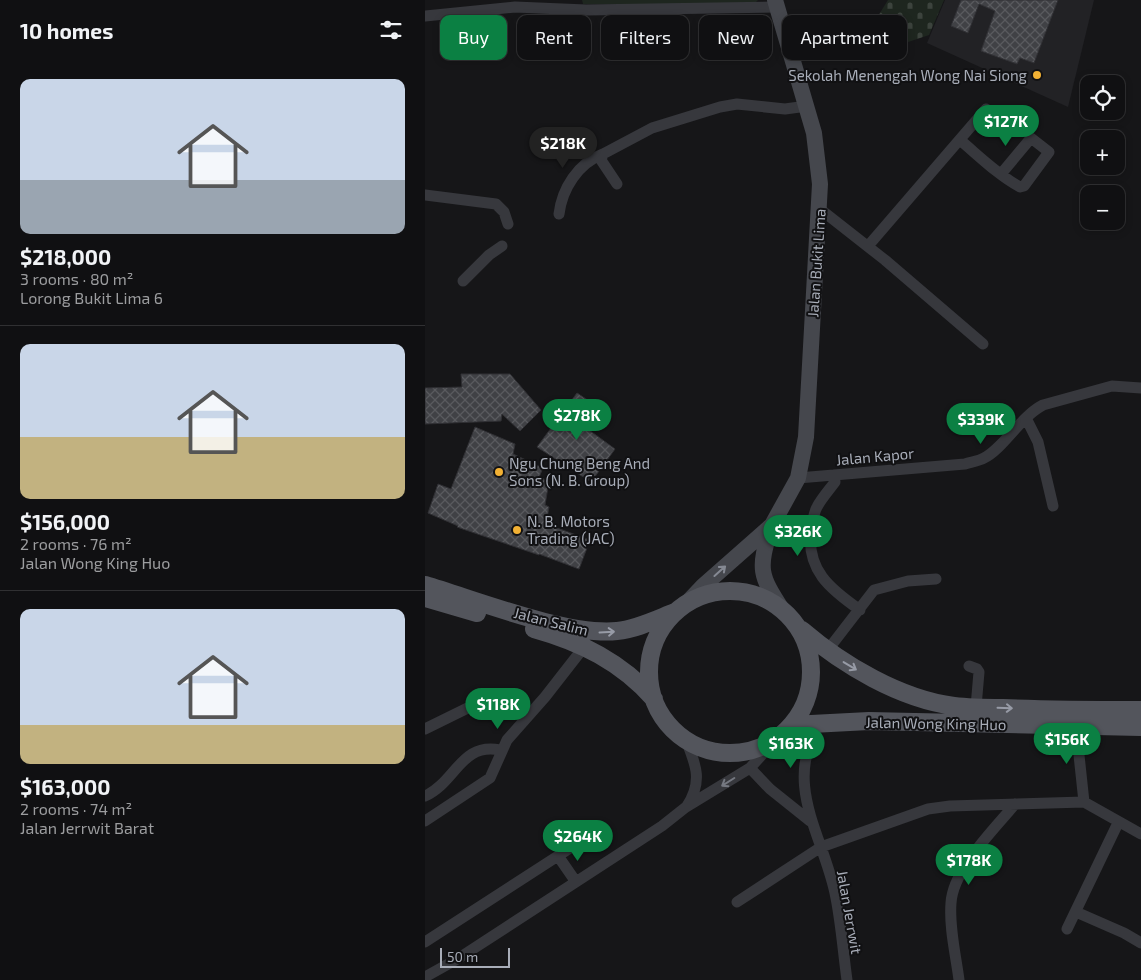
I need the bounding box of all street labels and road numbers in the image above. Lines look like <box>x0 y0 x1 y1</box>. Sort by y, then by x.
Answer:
street label: Jalan Bukit Lima <box>803 208 829 318</box>
street label: Jalan Kapor <box>835 444 915 468</box>
street label: Jalan Salim <box>512 603 590 639</box>
street label: Jalan Wong King Huo <box>865 713 1007 733</box>
street label: Jalan Jerrwit <box>834 869 866 956</box>

